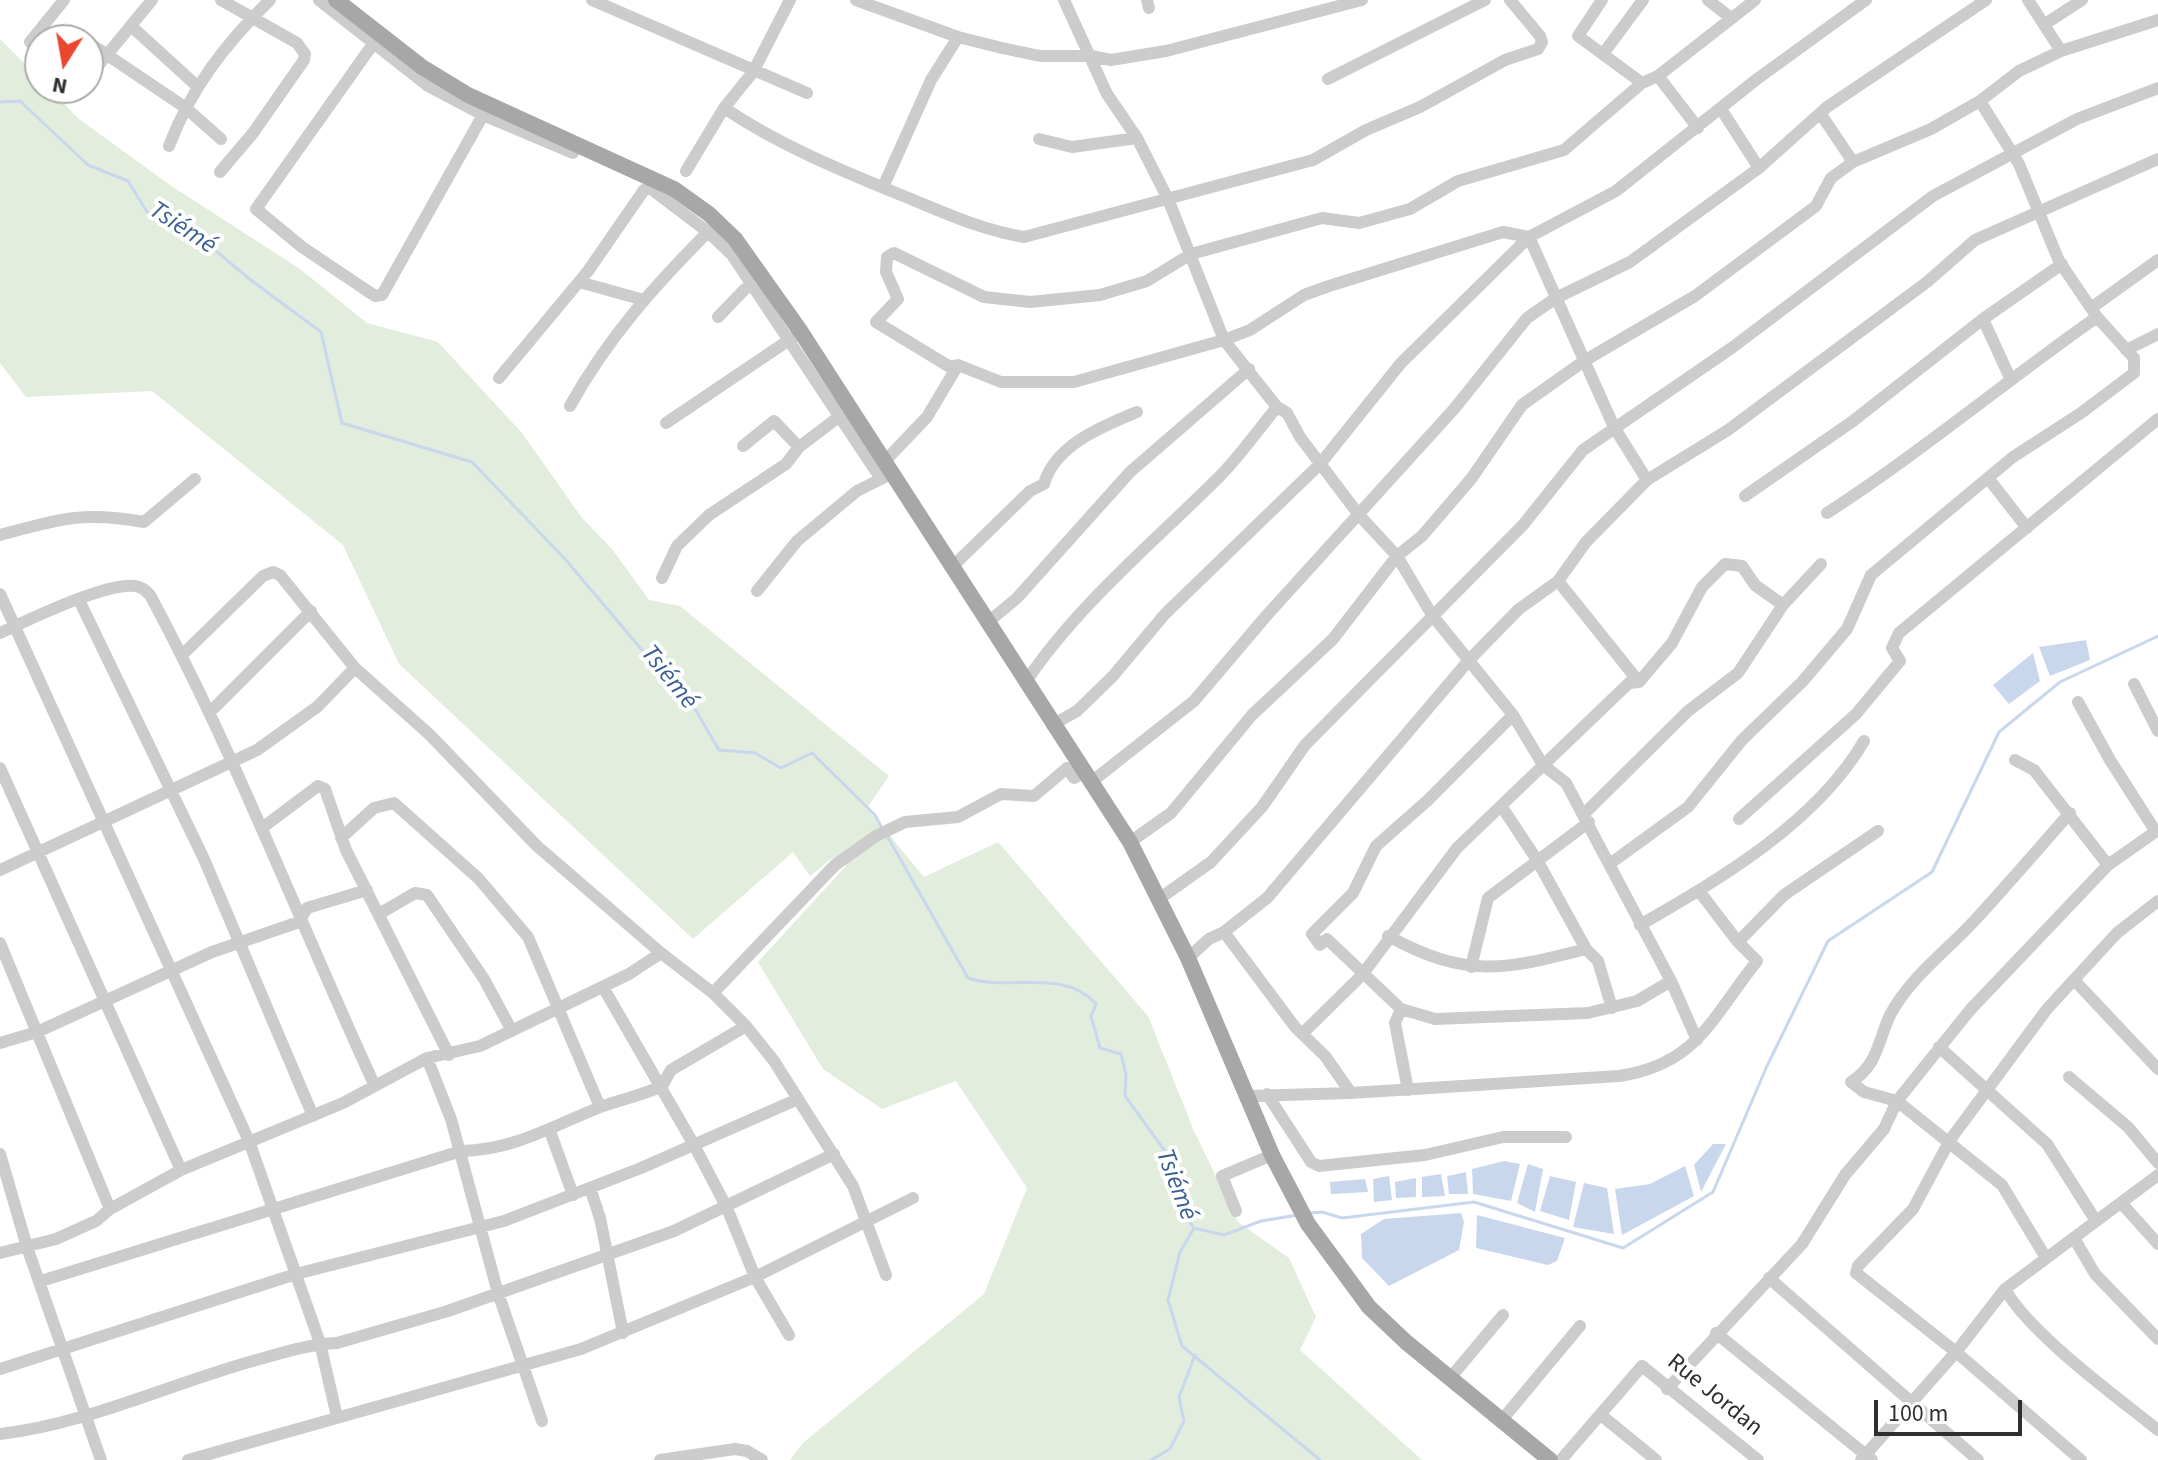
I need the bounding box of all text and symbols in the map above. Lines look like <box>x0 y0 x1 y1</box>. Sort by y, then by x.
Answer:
north arrow <box>24 24 104 104</box>
text: N <box>50 68 70 103</box>
water label: Tsiémé <box>142 196 222 262</box>
water label: Tsiémé <box>633 639 703 717</box>
water label: Tsiémé <box>1147 1145 1203 1225</box>
street label: Rue Jordan <box>1660 1349 1768 1443</box>
scale bar <box>1878 1384 2026 1434</box>
text: 100 m <box>1888 1396 1948 1431</box>

